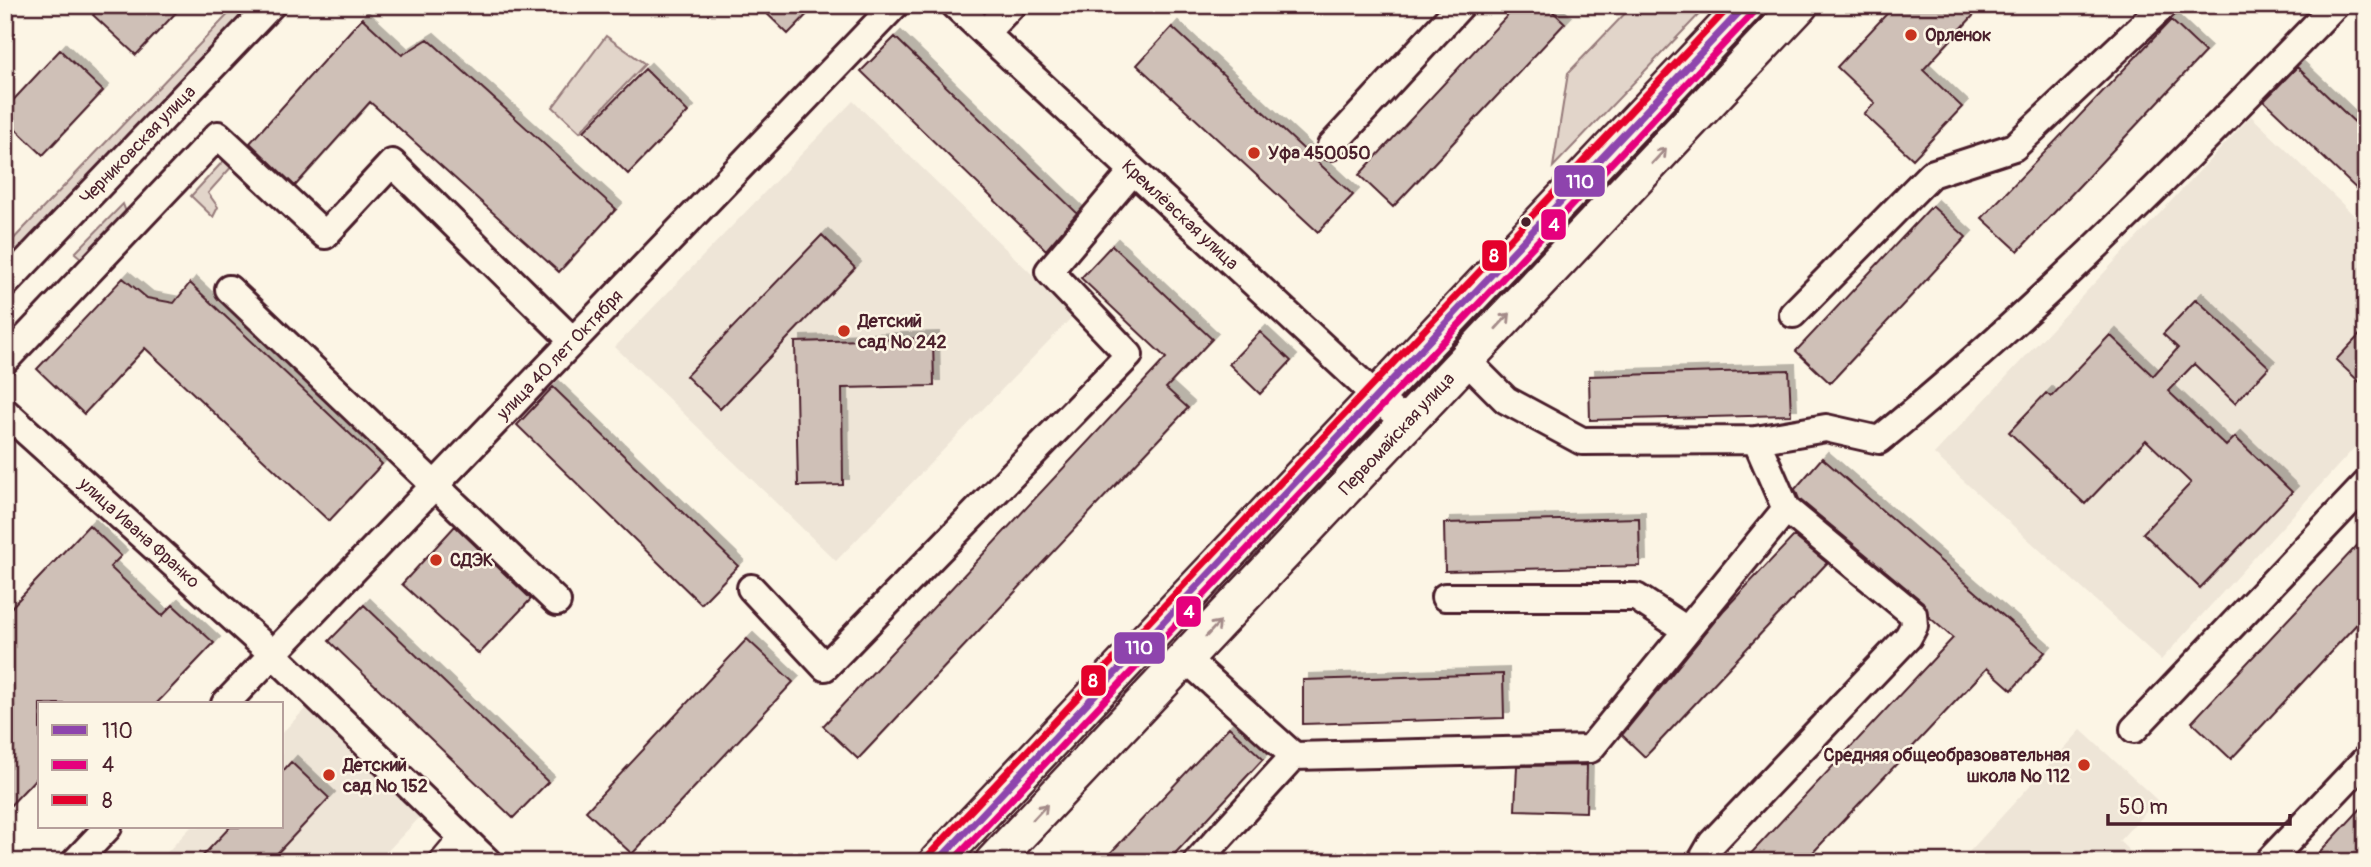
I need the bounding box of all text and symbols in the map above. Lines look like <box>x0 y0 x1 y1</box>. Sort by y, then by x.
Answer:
place label: Орленок <box>1925 24 1991 47</box>
marker: Орленок <box>1903 27 1919 43</box>
street label: Черниковская улица <box>75 81 201 209</box>
place label: Уфа 450050 <box>1268 142 1371 165</box>
marker: Уфа 450050 <box>1246 145 1262 161</box>
one-way arrow <box>1650 147 1667 164</box>
street label: Кремлёвская улица <box>1117 155 1243 275</box>
line badge: 110 <box>1553 164 1606 198</box>
text: 110 <box>1566 170 1594 194</box>
line badge: 4 <box>1540 208 1567 241</box>
text: 4 <box>1548 213 1560 237</box>
unlabelled marker <box>1519 215 1533 229</box>
line badge: 8 <box>1481 239 1508 272</box>
text: 8 <box>1489 244 1499 268</box>
street label: улица 40 лет Октября <box>491 285 628 426</box>
place label: Детский сад № 242 <box>857 310 947 354</box>
one-way arrow <box>1494 313 1511 330</box>
marker: Детский сад № 242 <box>836 323 852 339</box>
street label: Первомайская улица <box>1334 368 1460 500</box>
street label: улица Ивана Франко <box>73 472 204 594</box>
place label: СДЭК <box>450 549 493 572</box>
marker: СДЭК <box>428 552 444 568</box>
line badge: 4 <box>1175 595 1202 628</box>
text: 4 <box>1183 600 1195 624</box>
one-way arrow <box>1204 621 1221 638</box>
line badge: 110 <box>1113 631 1166 665</box>
text: 110 <box>1125 636 1153 660</box>
line badge: 8 <box>1080 664 1107 697</box>
text: 8 <box>1088 669 1098 693</box>
legend <box>38 702 284 828</box>
text: 110 <box>102 718 133 745</box>
place label: Средняя общеобразовательная школа № 112 <box>1824 744 2070 788</box>
text: 4 <box>102 752 114 779</box>
place label: Детский сад № 152 <box>342 754 428 798</box>
marker: Средняя общеобразовательная школа № 112 <box>2076 757 2092 773</box>
marker: Детский сад № 152 <box>321 767 337 783</box>
scale bar <box>2108 783 2290 827</box>
text: 8 <box>102 788 113 815</box>
text: 50 m <box>2119 794 2168 821</box>
one-way arrow <box>1032 803 1048 821</box>

